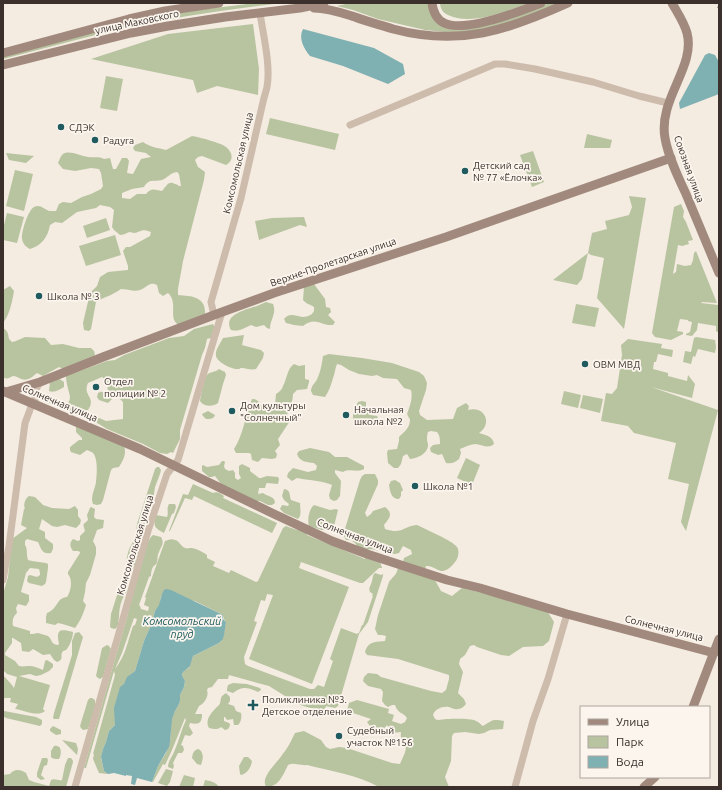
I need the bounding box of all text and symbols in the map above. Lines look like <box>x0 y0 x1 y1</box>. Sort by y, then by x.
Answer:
street label: улица Маковского <box>94 8 180 36</box>
street label: Комсомольская улица <box>221 111 255 215</box>
marker: СДЭК <box>56 122 66 132</box>
place label: СДЭК <box>69 122 95 133</box>
street label: Союзная улица <box>672 134 706 204</box>
marker: Радуга <box>90 135 100 145</box>
place label: Радуга <box>103 135 134 146</box>
place label: Детский сад № 77 «Ёлочка» <box>473 160 542 183</box>
marker: Детский сад № 77 «Ёлочка» <box>460 166 470 176</box>
street label: Верхне-Пролетарская улица <box>269 235 397 289</box>
marker: Школа № 3 <box>34 291 44 301</box>
place label: Школа № 3 <box>47 291 100 302</box>
marker: ОВМ МВД <box>580 359 590 369</box>
place label: ОВМ МВД <box>593 359 640 370</box>
place label: Отдел полиции № 2 <box>104 376 166 399</box>
street label: Солнечная улица <box>21 382 99 424</box>
marker: Отдел полиции № 2 <box>91 382 101 392</box>
place label: Дом культуры "Солнечный" <box>240 400 306 423</box>
place label: Начальная школа №2 <box>354 404 404 427</box>
marker: Дом культуры "Солнечный" <box>227 406 237 416</box>
marker: Начальная школа №2 <box>341 410 351 420</box>
marker: Школа №1 <box>410 481 420 491</box>
place label: Школа №1 <box>423 481 473 492</box>
street label: Комсомольская улица <box>115 494 155 596</box>
street label: Солнечная улица <box>315 516 395 556</box>
street label: Солнечная улица <box>624 613 704 643</box>
water label: Комсомольский пруд <box>143 615 221 640</box>
place label: Поликлиника №3. Детское отделение <box>262 694 352 717</box>
marker: Поликлиника №3. Детское отделение <box>247 699 259 711</box>
legend <box>580 706 710 778</box>
text: Улица <box>616 715 649 728</box>
place label: Судебный участок №156 <box>347 725 413 748</box>
marker: Судебный участок №156 <box>334 731 344 741</box>
text: Парк <box>616 735 644 748</box>
text: Вода <box>616 755 644 768</box>

